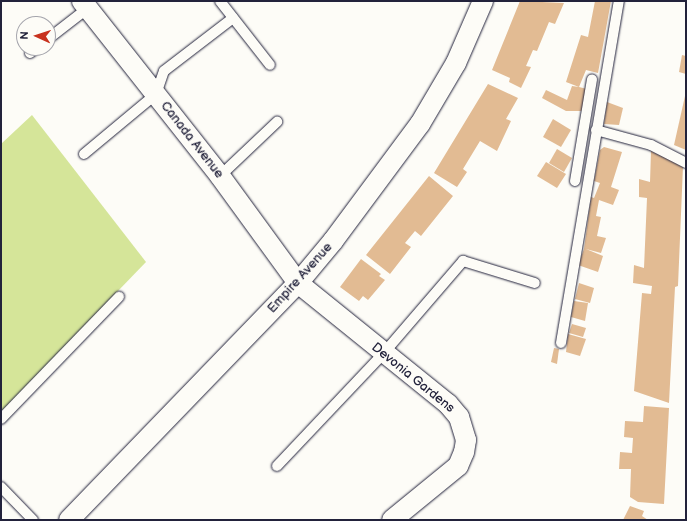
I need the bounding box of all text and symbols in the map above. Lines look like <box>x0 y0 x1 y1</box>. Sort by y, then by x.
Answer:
north arrow <box>16 16 56 56</box>
text: N <box>18 31 31 40</box>
street label: Canada Avenue <box>157 98 227 182</box>
street label: Empire Avenue <box>264 240 336 316</box>
street label: Devonia Gardens <box>368 340 458 416</box>

